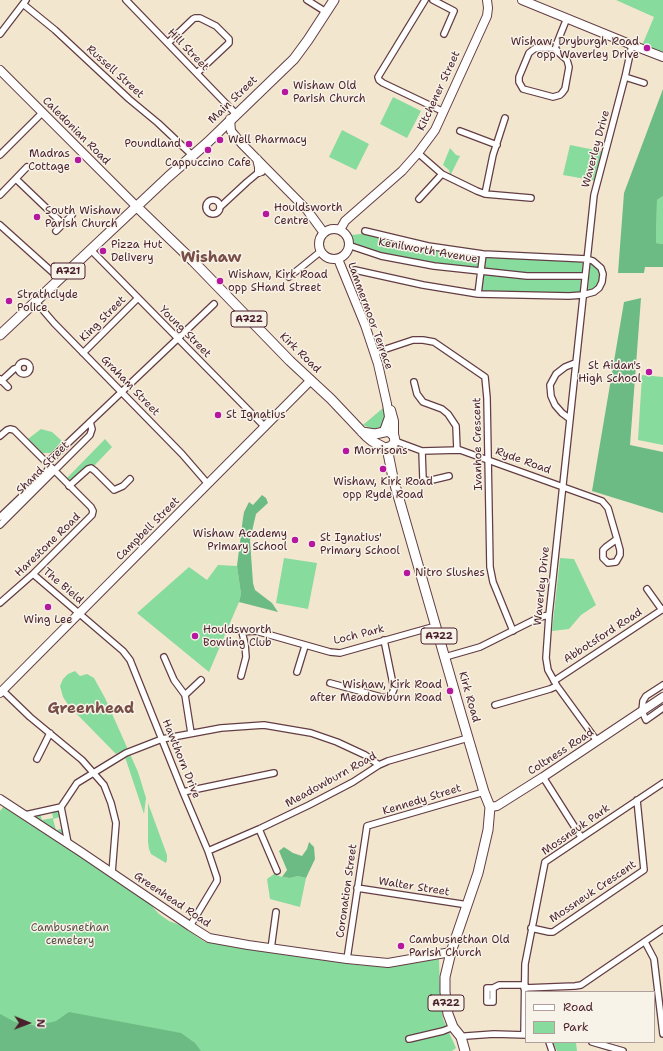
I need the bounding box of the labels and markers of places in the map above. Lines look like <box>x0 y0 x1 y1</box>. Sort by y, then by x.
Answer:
place label: Wishaw, Dryburgh Road opp Waverley Drive <box>511 35 639 61</box>
marker: Wishaw, Dryburgh Road opp Waverley Drive <box>642 43 652 53</box>
place label: Wishaw Old Parish Church <box>293 79 366 105</box>
marker: Wishaw Old Parish Church <box>280 87 290 97</box>
place label: Well Pharmacy <box>228 133 307 147</box>
marker: Well Pharmacy <box>215 135 225 145</box>
place label: Poundland <box>125 137 181 151</box>
marker: Poundland <box>184 139 194 149</box>
marker: Cappuccino Cafe <box>203 145 213 155</box>
place label: Madras Cottage <box>28 147 70 173</box>
marker: Madras Cottage <box>73 155 83 165</box>
place label: Cappuccino Cafe <box>165 156 251 170</box>
place label: Houldsworth Centre <box>274 201 343 227</box>
place label: South Wishaw Parish Church <box>45 204 121 230</box>
marker: Houldsworth Centre <box>261 209 271 219</box>
marker: South Wishaw Parish Church <box>32 212 42 222</box>
place label: Pizza Hut Delivery <box>111 238 162 264</box>
marker: Pizza Hut Delivery <box>98 246 108 256</box>
place label: Wishaw, Kirk Road opp SHand Street <box>228 268 328 294</box>
marker: Wishaw, Kirk Road opp SHand Street <box>215 276 225 286</box>
place label: Strathclyde Police <box>17 288 78 314</box>
marker: Strathclyde Police <box>4 296 14 306</box>
place label: St Aidan's High School <box>578 359 641 385</box>
marker: St Aidan's High School <box>644 367 654 377</box>
place label: St Ignatius <box>226 408 286 422</box>
marker: St Ignatius <box>213 410 223 420</box>
place label: Morrisons <box>354 444 408 458</box>
marker: Morrisons <box>341 446 351 456</box>
marker: Wishaw, Kirk Road opp Ryde Road <box>378 464 388 474</box>
place label: Wishaw, Kirk Road opp Ryde Road <box>333 475 433 501</box>
place label: Wishaw Academy Primary School <box>193 527 287 553</box>
place label: St Ignatius' Primary School <box>320 531 400 557</box>
marker: Wishaw Academy Primary School <box>290 535 300 545</box>
marker: St Ignatius' Primary School <box>307 539 317 549</box>
place label: Nitro Slushes <box>415 566 485 580</box>
marker: Nitro Slushes <box>402 568 412 578</box>
marker: Wing Lee <box>43 602 53 612</box>
place label: Wing Lee <box>24 613 72 627</box>
place label: Houldsworth Bowling Club <box>203 623 272 649</box>
marker: Houldsworth Bowling Club <box>190 631 200 641</box>
place label: Wishaw, Kirk Road after Meadowburn Road <box>310 678 442 704</box>
marker: Wishaw, Kirk Road after Meadowburn Road <box>445 686 455 696</box>
place label: Cambusnethan Old Parish Church <box>409 933 510 959</box>
marker: Cambusnethan Old Parish Church <box>396 941 406 951</box>

